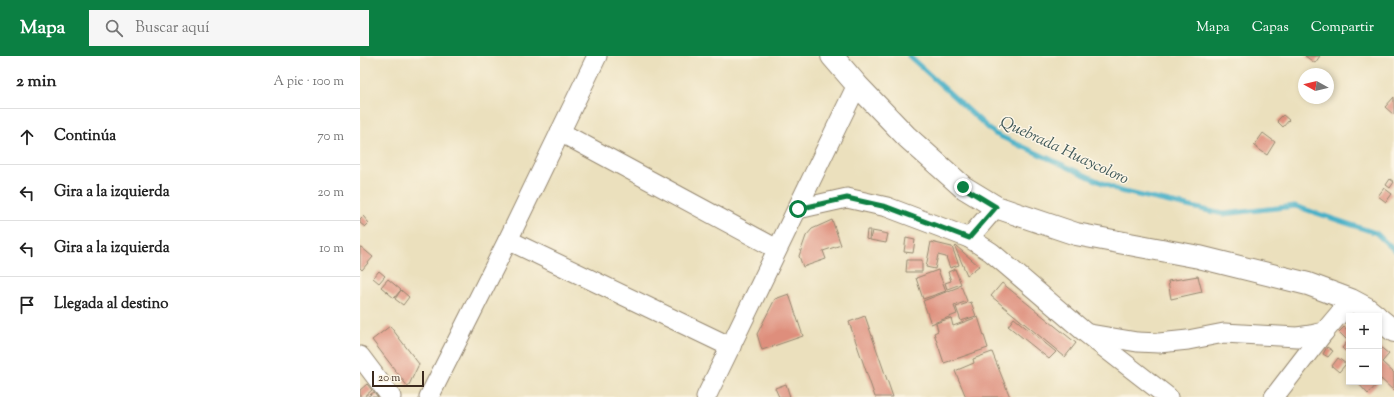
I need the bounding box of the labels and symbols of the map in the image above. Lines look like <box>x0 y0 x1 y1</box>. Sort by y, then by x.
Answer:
north arrow <box>1298 68 1334 104</box>
water label: Quebrada Huaycoloro <box>996 111 1132 191</box>
route end <box>954 178 972 196</box>
route start <box>789 200 807 218</box>
scale bar <box>372 369 424 388</box>

